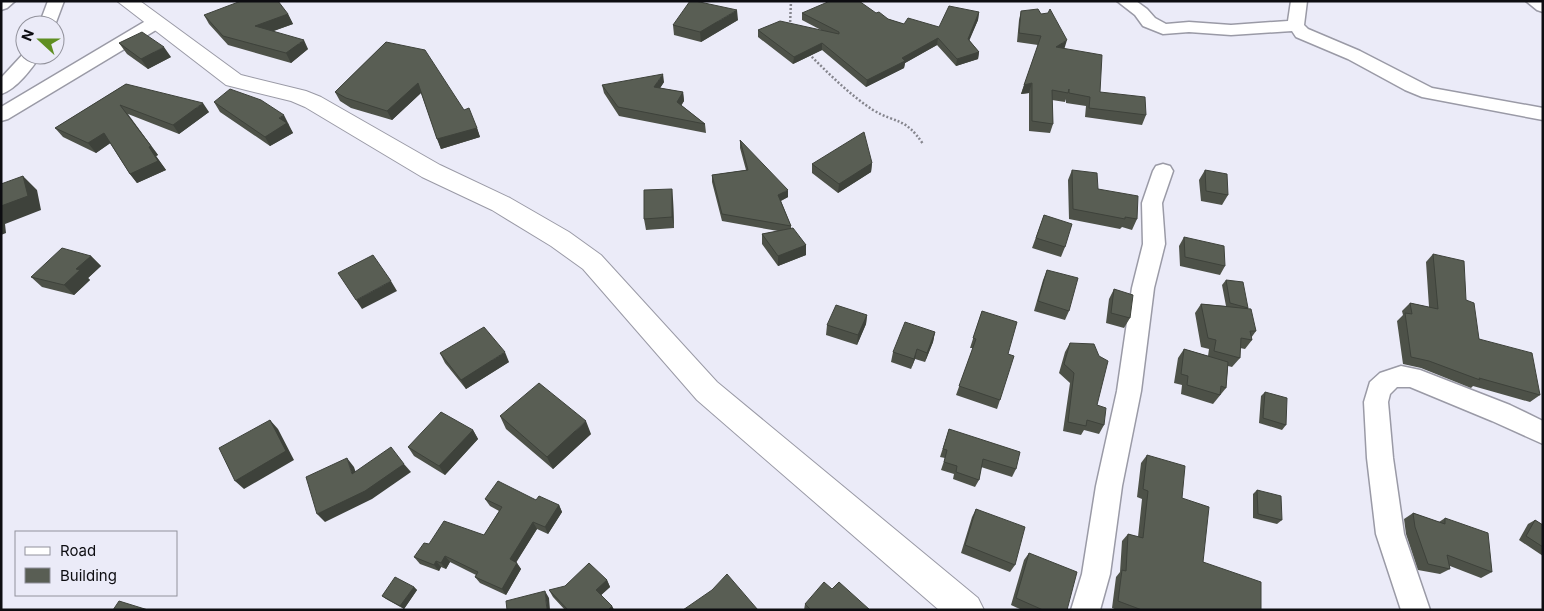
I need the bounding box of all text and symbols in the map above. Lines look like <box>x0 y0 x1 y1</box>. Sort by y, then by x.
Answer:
north arrow <box>15 15 65 65</box>
text: N <box>18 27 37 43</box>
legend <box>15 531 178 596</box>
text: Road <box>60 541 96 560</box>
text: Building <box>60 566 117 585</box>

